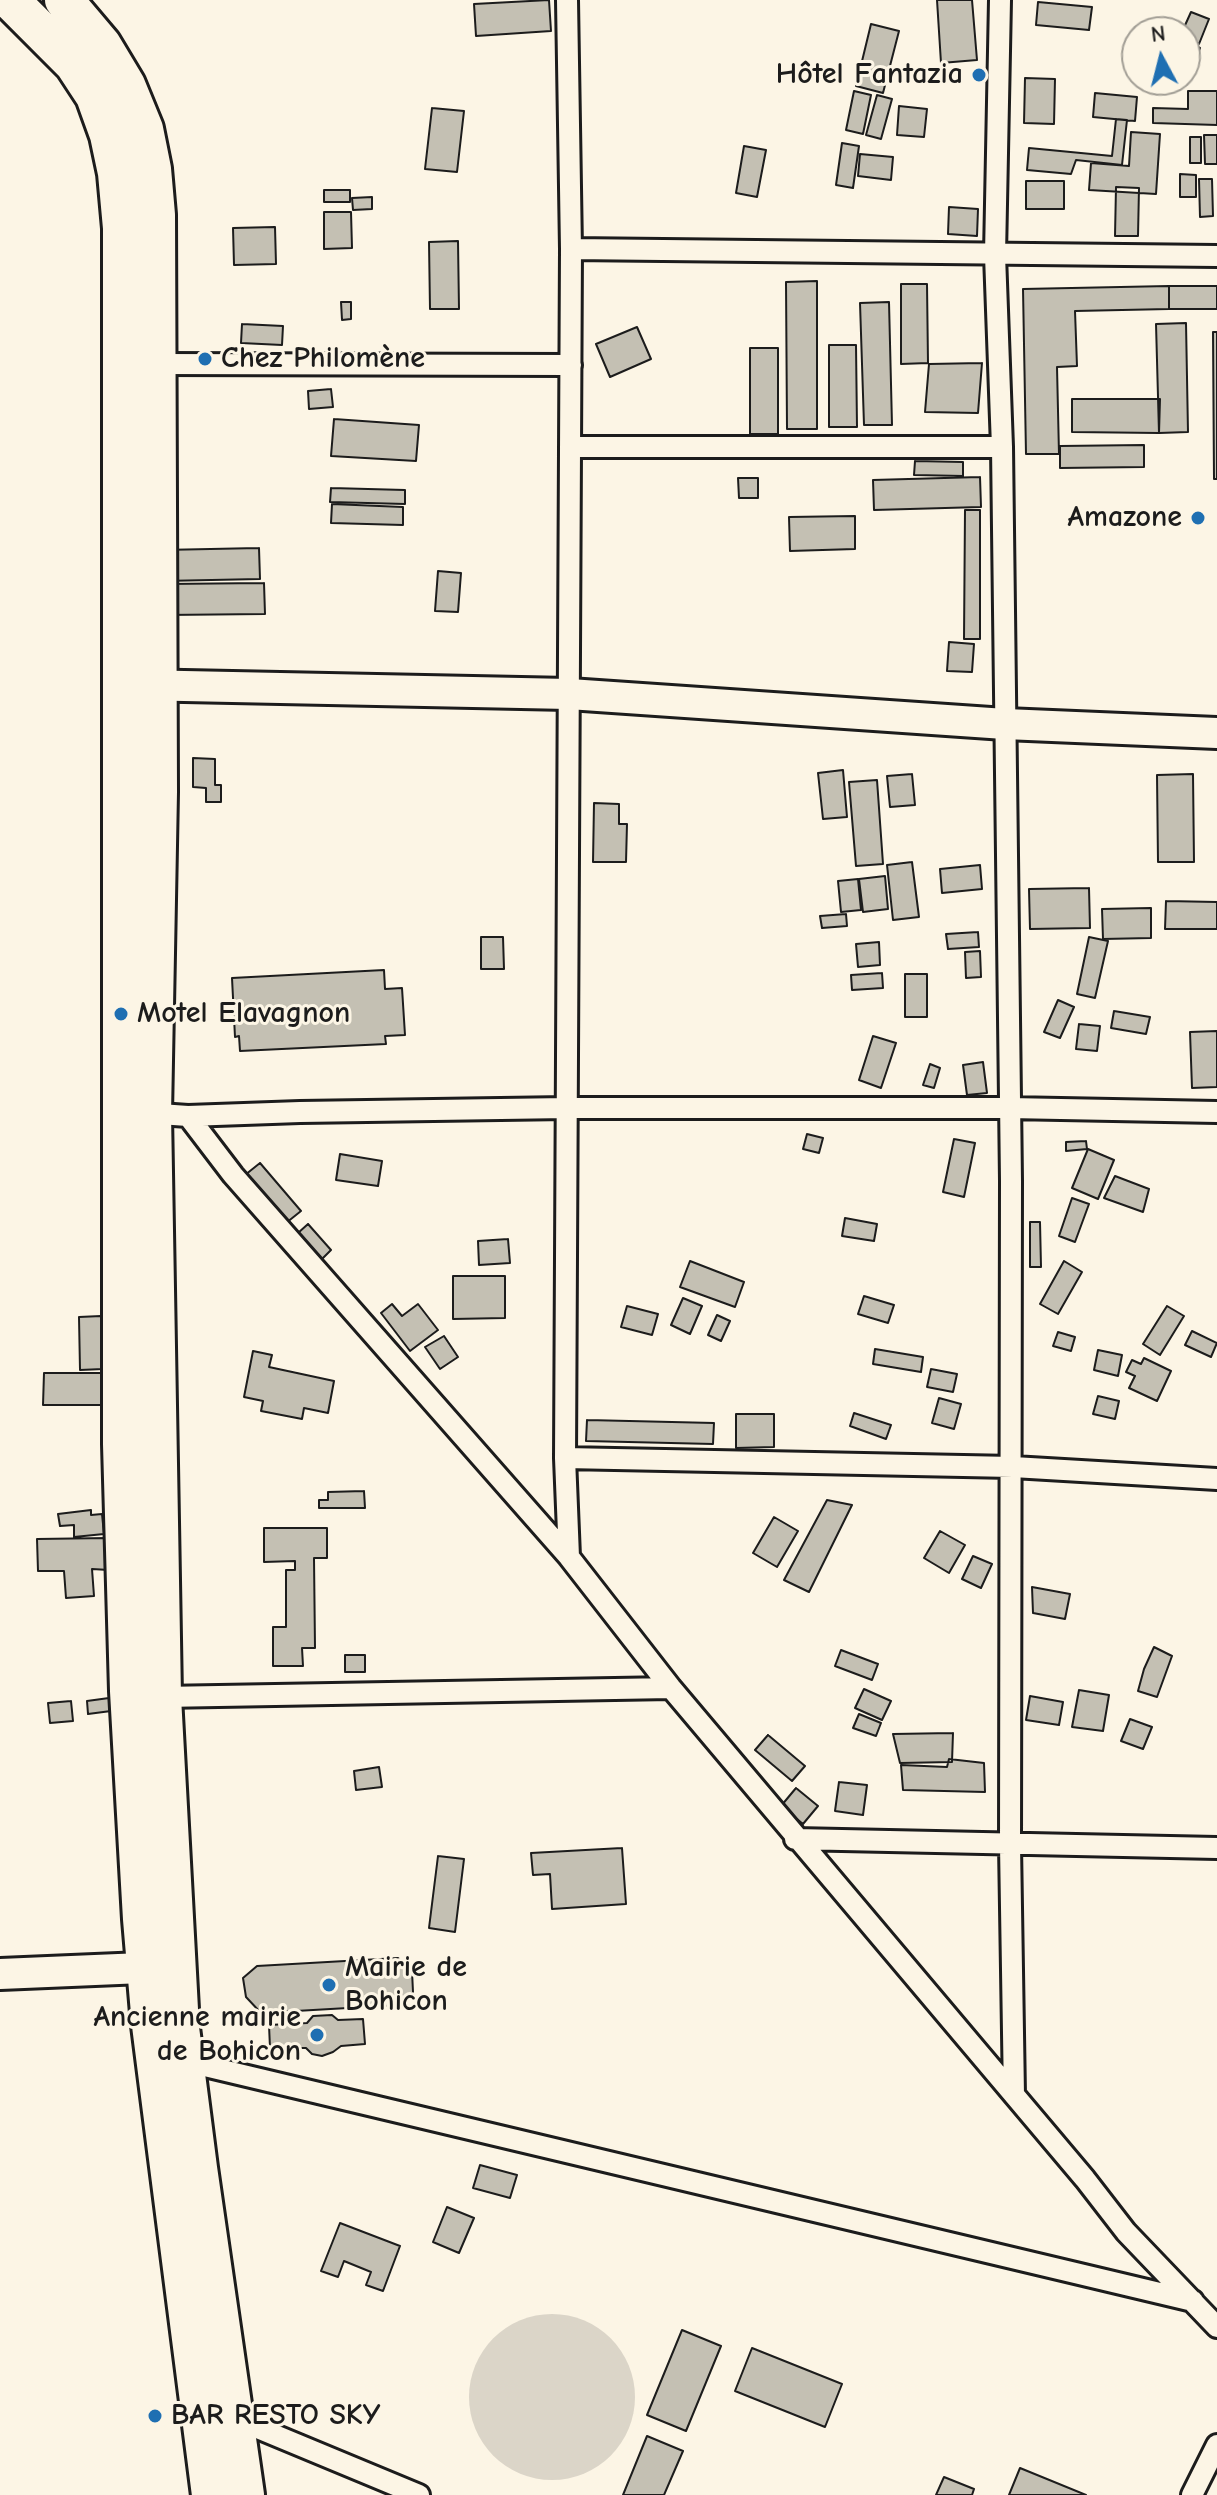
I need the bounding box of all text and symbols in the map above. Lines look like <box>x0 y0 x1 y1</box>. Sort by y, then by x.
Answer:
north arrow <box>1121 16 1201 96</box>
text: N <box>1150 20 1167 48</box>
place label: Hôtel Fantazia <box>776 57 963 93</box>
marker: Hôtel Fantazia <box>970 66 988 84</box>
place label: Chez Philomène <box>221 341 425 377</box>
marker: Chez Philomène <box>196 350 214 368</box>
place label: Amazone <box>1067 500 1182 536</box>
marker: Amazone <box>1189 509 1207 527</box>
place label: Motel Elavagnon <box>137 996 350 1032</box>
marker: Motel Elavagnon <box>112 1005 130 1023</box>
place label: Mairie de Bohicon <box>345 1950 467 2020</box>
marker: Mairie de Bohicon <box>320 1976 338 1994</box>
place label: Ancienne mairie de Bohicon <box>94 2000 301 2070</box>
marker: Ancienne mairie de Bohicon <box>308 2026 326 2044</box>
place label: BAR RESTO SKY <box>171 2398 380 2434</box>
marker: BAR RESTO SKY <box>146 2407 164 2425</box>

